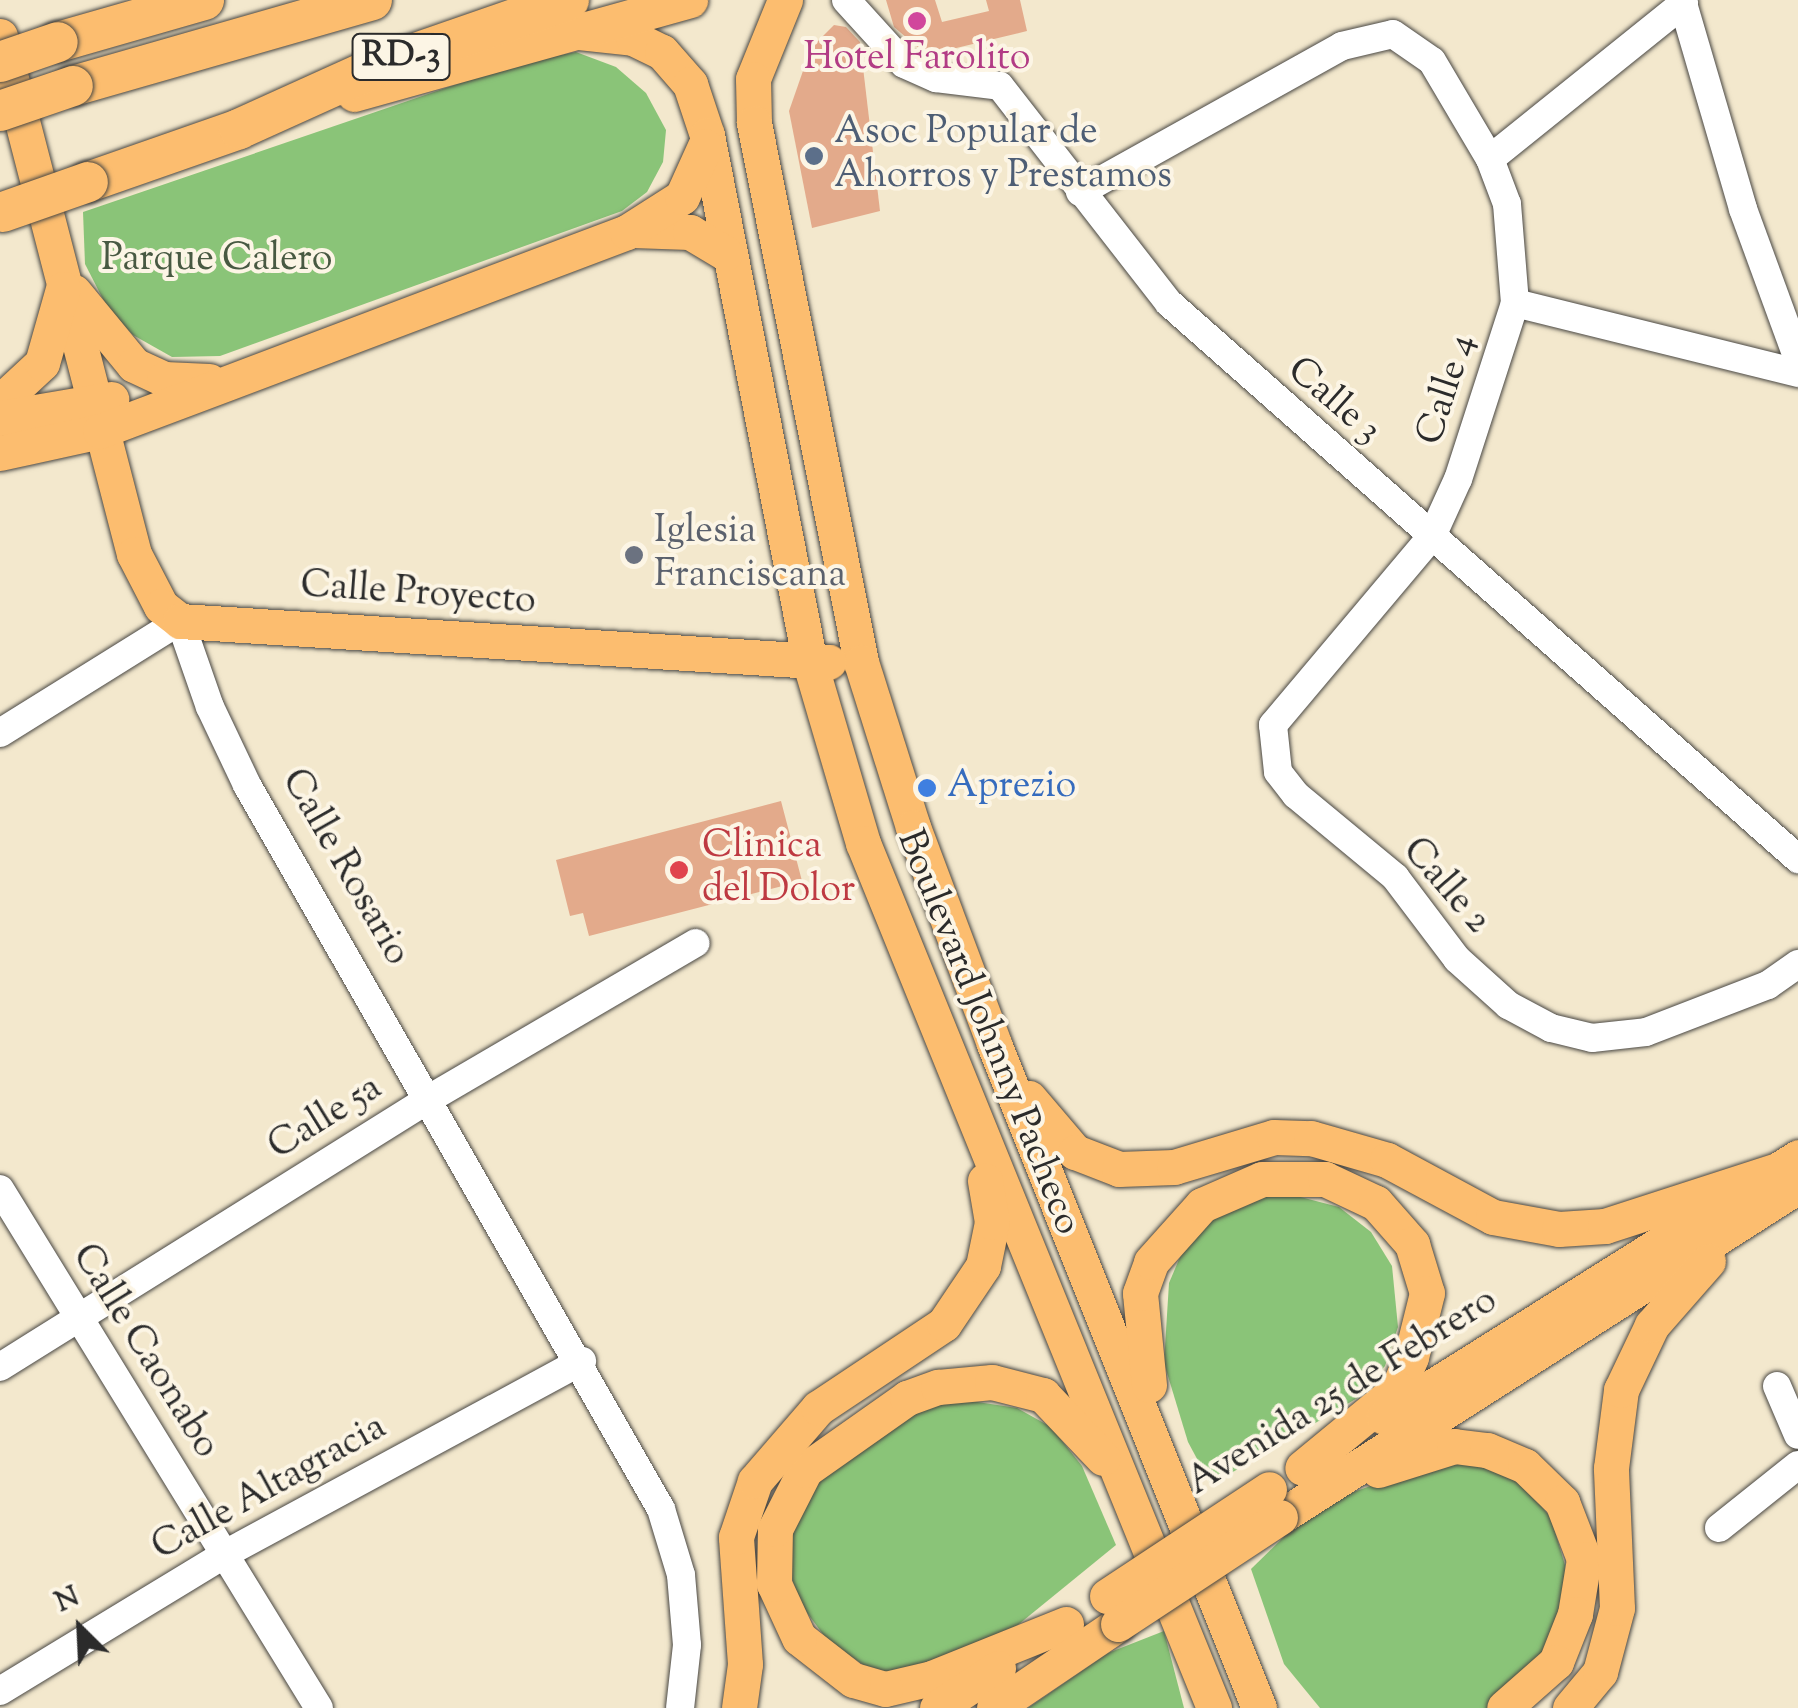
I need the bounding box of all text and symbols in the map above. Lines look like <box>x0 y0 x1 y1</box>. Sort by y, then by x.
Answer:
marker: Hotel Farolito <box>906 10 928 32</box>
road number: RD-3 <box>351 27 451 87</box>
place label: Hotel Farolito <box>803 37 1031 83</box>
place label: Asoc Popular de Ahorros y Prestamos <box>834 111 1172 200</box>
marker: Asoc Popular de Ahorros y Prestamos <box>803 145 825 167</box>
park label: Parque Calero <box>101 238 333 284</box>
street label: Calle 4 <box>1409 329 1487 451</box>
street label: Calle 3 <box>1277 349 1389 455</box>
place label: Iglesia Franciscana <box>654 510 846 600</box>
marker: Iglesia Franciscana <box>623 544 645 566</box>
street label: Calle Proyecto <box>299 564 537 626</box>
street label: Calle Rosario <box>270 762 418 974</box>
place label: Aprezio <box>947 765 1076 811</box>
marker: Aprezio <box>916 777 938 799</box>
street label: Boulevard Johnny Pacheco <box>885 824 1089 1242</box>
place label: Clinica del Dolor <box>702 825 855 914</box>
street label: Calle 2 <box>1391 830 1499 944</box>
marker: Clinica del Dolor <box>666 857 692 883</box>
street label: Calle 5a <box>261 1067 391 1171</box>
street label: Calle Caonabo <box>60 1237 228 1467</box>
street label: Avenida 25 de Febrero <box>1180 1279 1506 1507</box>
street label: Calle Altagracia <box>145 1406 395 1572</box>
north arrow <box>30 1578 130 1678</box>
text: N <box>49 1578 86 1623</box>

